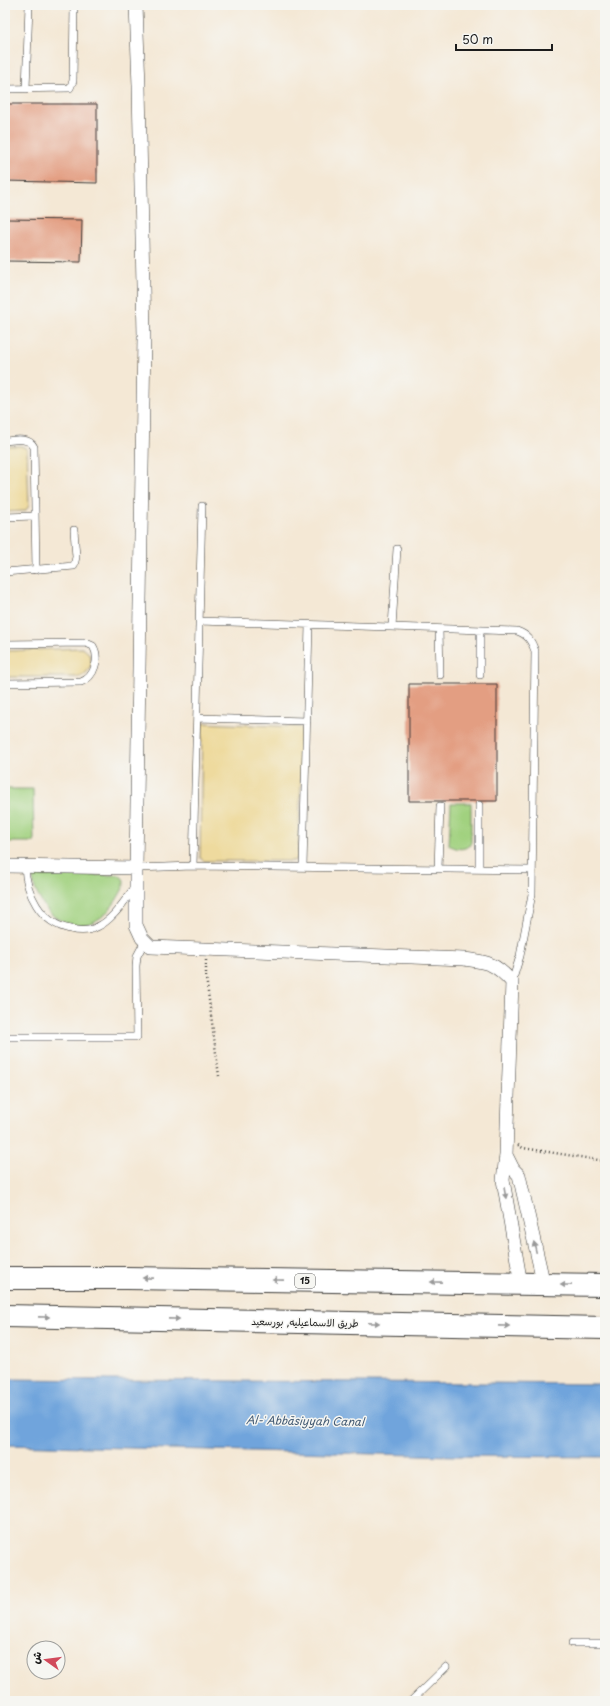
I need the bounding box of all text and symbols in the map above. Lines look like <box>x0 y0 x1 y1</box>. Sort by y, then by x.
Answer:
scale bar <box>456 26 552 52</box>
text: 50 m <box>462 30 493 48</box>
one-way arrow <box>502 1187 508 1199</box>
one-way arrow <box>532 1240 538 1253</box>
road number: 15 <box>295 1274 315 1288</box>
one-way arrow <box>141 1275 154 1281</box>
one-way arrow <box>271 1277 284 1283</box>
one-way arrow <box>430 1279 442 1286</box>
one-way arrow <box>559 1282 572 1288</box>
street label: طريق الاسماعيليه, بورسعيد <box>251 1313 359 1331</box>
one-way arrow <box>38 1314 51 1320</box>
one-way arrow <box>168 1316 181 1322</box>
one-way arrow <box>368 1320 381 1326</box>
one-way arrow <box>498 1323 511 1329</box>
water label: Al-ʿAbbāsiyyah Canal <box>246 1411 366 1430</box>
north arrow <box>26 1640 66 1680</box>
text: ش <box>26 1650 46 1665</box>

